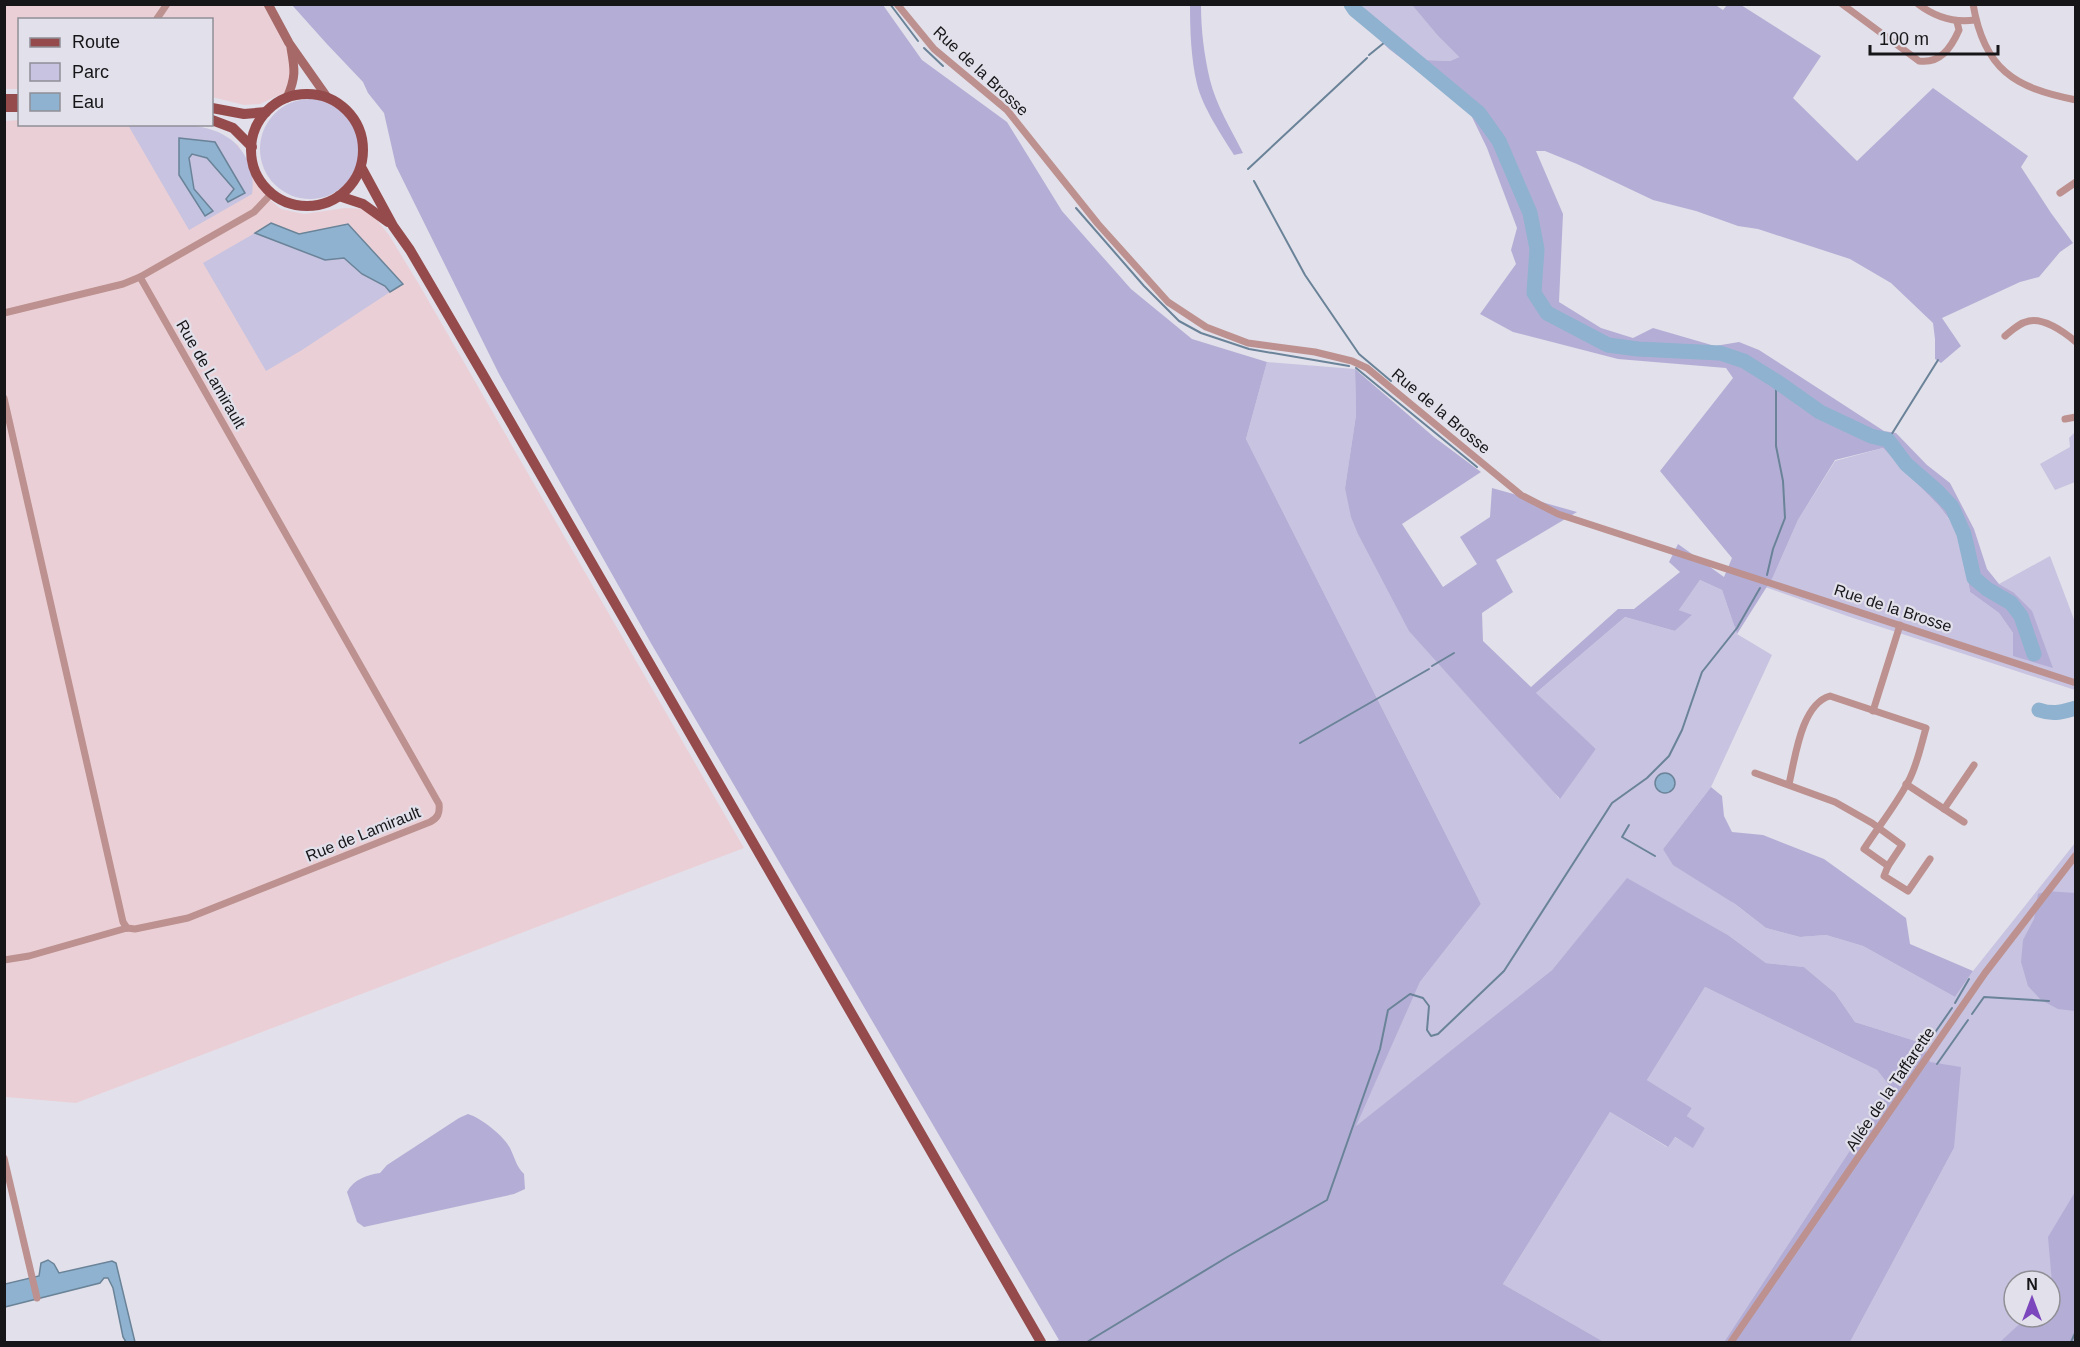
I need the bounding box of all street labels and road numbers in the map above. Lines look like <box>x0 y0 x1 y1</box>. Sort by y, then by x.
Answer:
street label: Rue de la Brosse <box>930 23 1032 119</box>
street label: Rue de Lamirault <box>173 317 249 431</box>
street label: Rue de la Brosse <box>1389 365 1494 457</box>
street label: Rue de la Brosse <box>1832 581 1954 635</box>
street label: Rue de Lamirault <box>303 803 423 865</box>
street label: Allée de la Taffarette <box>1842 1024 1938 1154</box>

